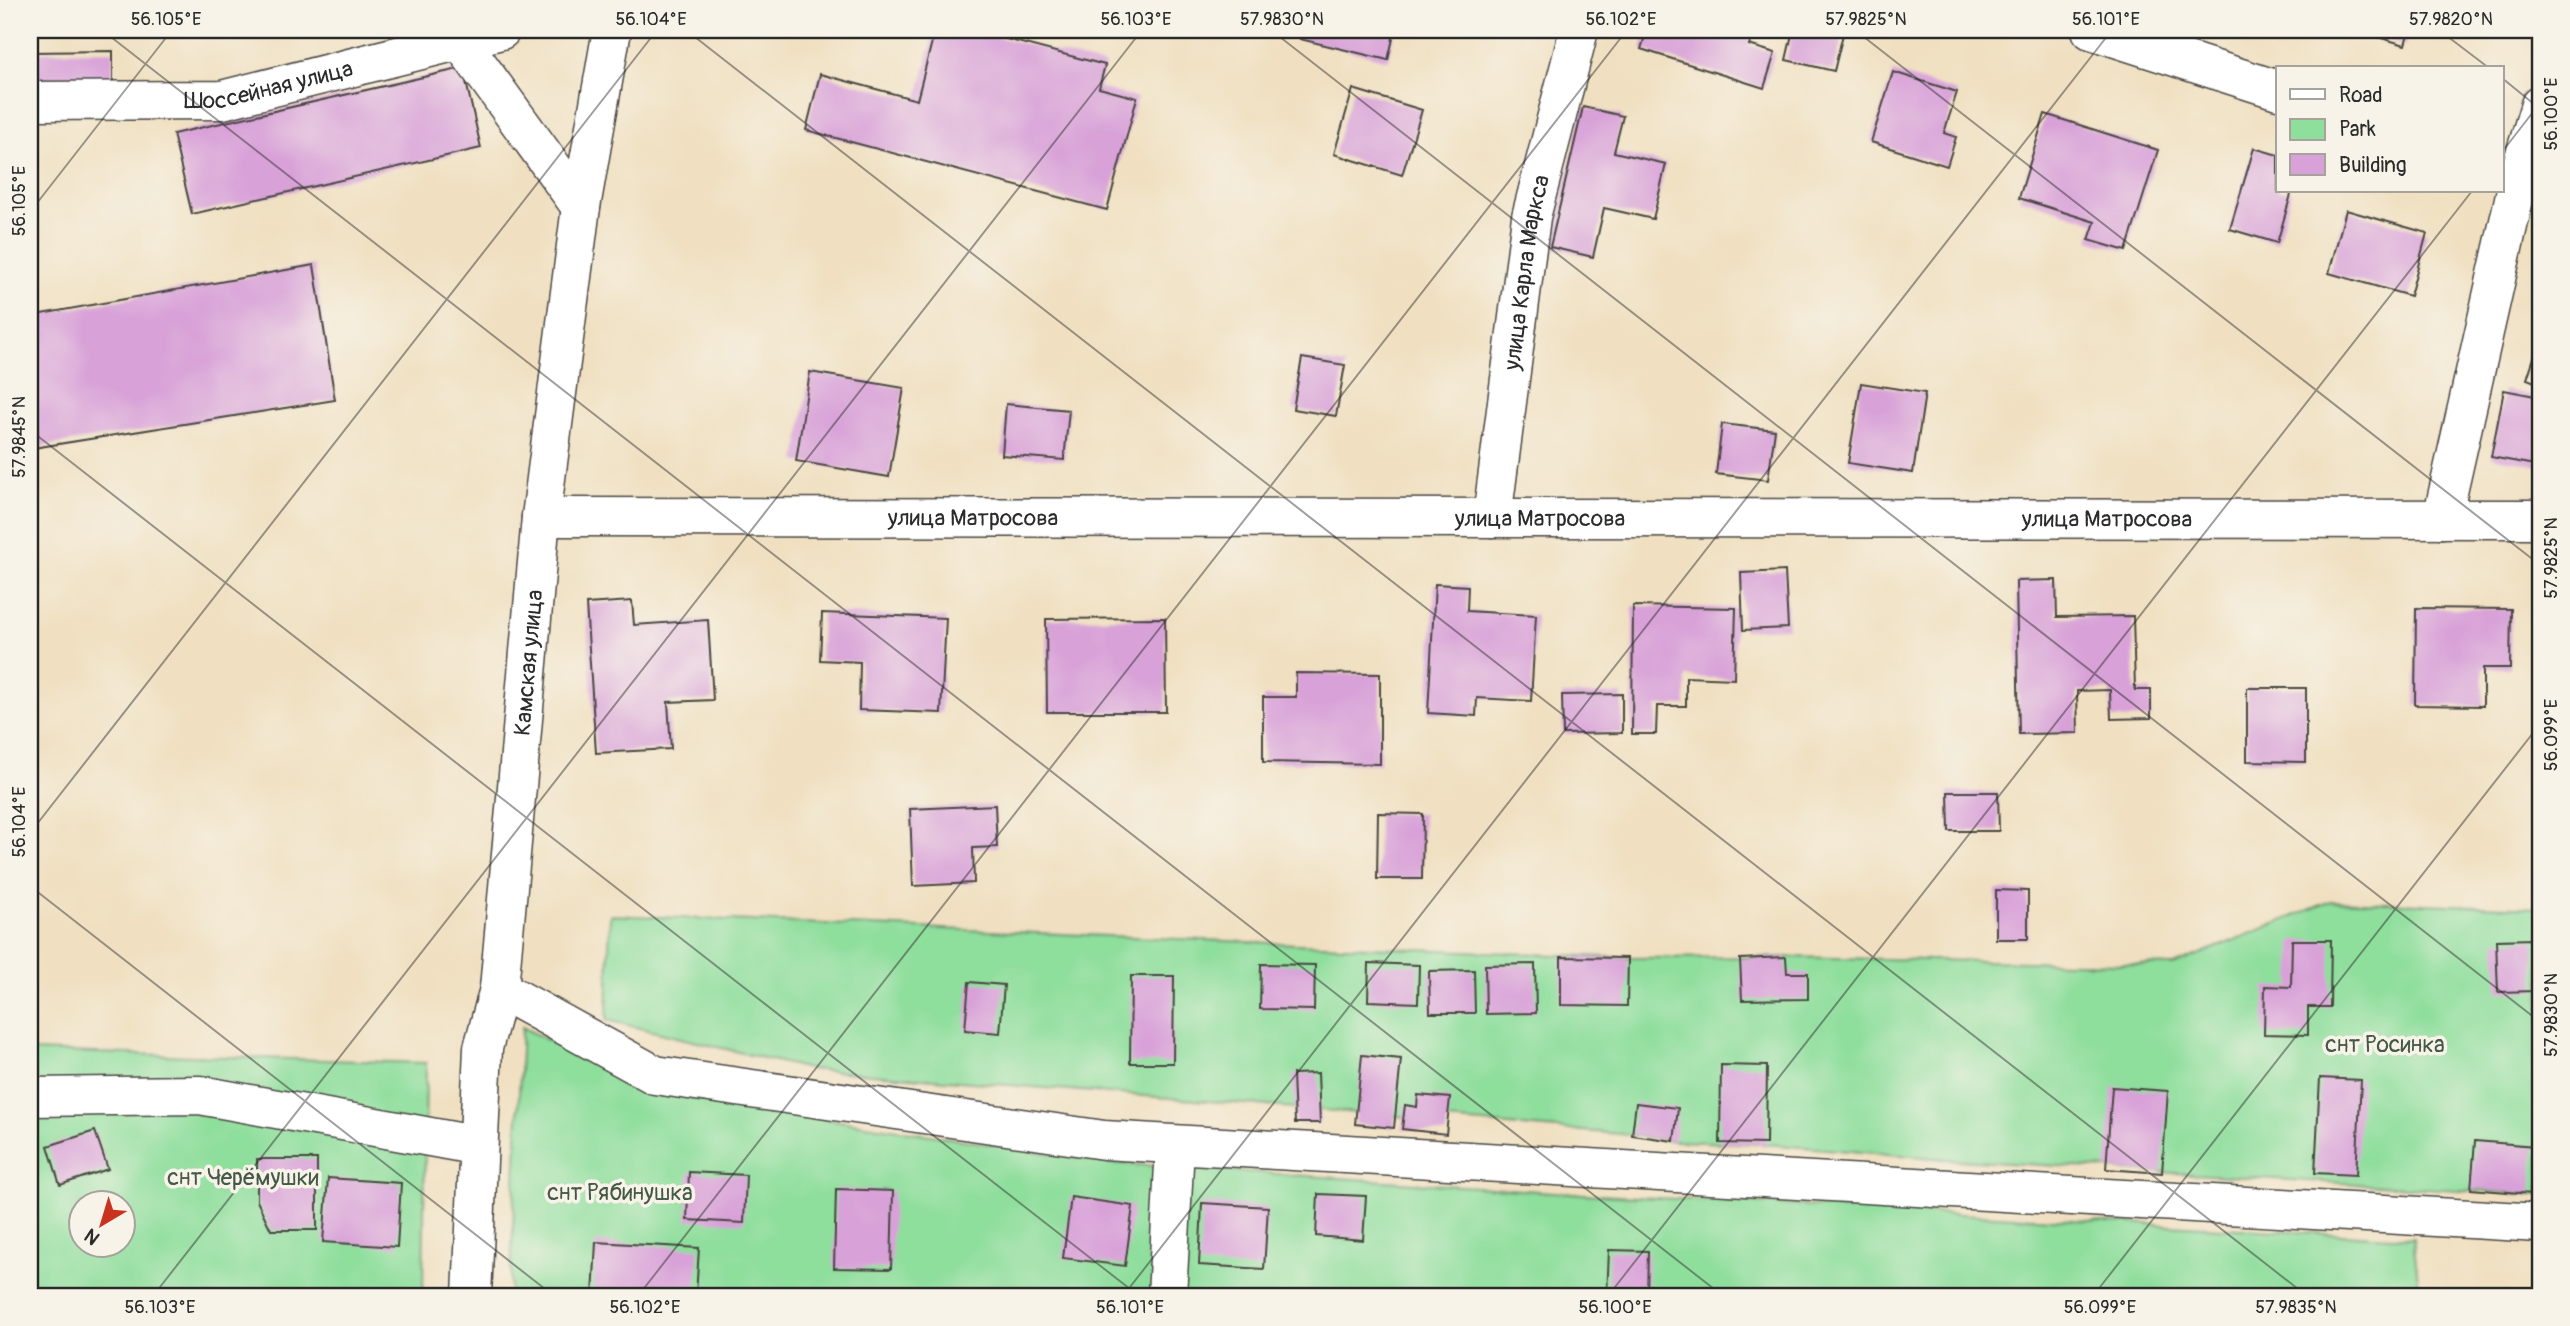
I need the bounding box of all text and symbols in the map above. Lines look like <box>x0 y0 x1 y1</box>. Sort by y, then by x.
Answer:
text: 56.105°E <box>131 8 201 31</box>
text: 56.104°E <box>615 8 687 31</box>
text: 56.103°E <box>1101 8 1171 31</box>
text: 57.9830°N <box>1240 8 1324 31</box>
text: 56.102°E <box>1586 8 1656 31</box>
text: 57.9825°N <box>1825 8 1907 31</box>
text: 56.101°E <box>2072 8 2140 31</box>
text: 57.9820°N <box>2409 8 2493 31</box>
street label: Шоссейная улица <box>184 54 356 115</box>
legend <box>2276 66 2504 192</box>
text: 56.100°E <box>2540 77 2563 151</box>
text: Road <box>2339 82 2383 109</box>
text: Park <box>2339 116 2376 143</box>
text: Building <box>2339 152 2406 179</box>
text: 56.105°E <box>8 166 31 236</box>
street label: улица Карла Маркса <box>1497 172 1556 373</box>
text: 57.9845°N <box>8 396 31 478</box>
street label: улица Матросова <box>887 503 1058 533</box>
street label: улица Матросова <box>1454 504 1625 533</box>
street label: улица Матросова <box>2021 504 2192 534</box>
text: 57.9825°N <box>2540 517 2563 599</box>
street label: Камская улица <box>508 588 549 737</box>
text: 56.099°E <box>2540 699 2563 771</box>
text: 56.104°E <box>8 786 31 858</box>
text: 57.9830°N <box>2540 973 2563 1057</box>
park label: снт Росинка <box>2325 1030 2445 1059</box>
park label: снт Черёмушки <box>167 1163 319 1192</box>
park label: снт Рябинушка <box>547 1178 693 1207</box>
north arrow <box>66 1190 136 1260</box>
text: N <box>80 1223 105 1250</box>
text: 56.103°E <box>125 1296 195 1319</box>
text: 56.102°E <box>610 1296 680 1319</box>
text: 56.101°E <box>1096 1296 1164 1319</box>
text: 56.100°E <box>1578 1296 1652 1319</box>
text: 56.099°E <box>2064 1296 2136 1319</box>
text: 57.9835°N <box>2255 1296 2337 1319</box>

